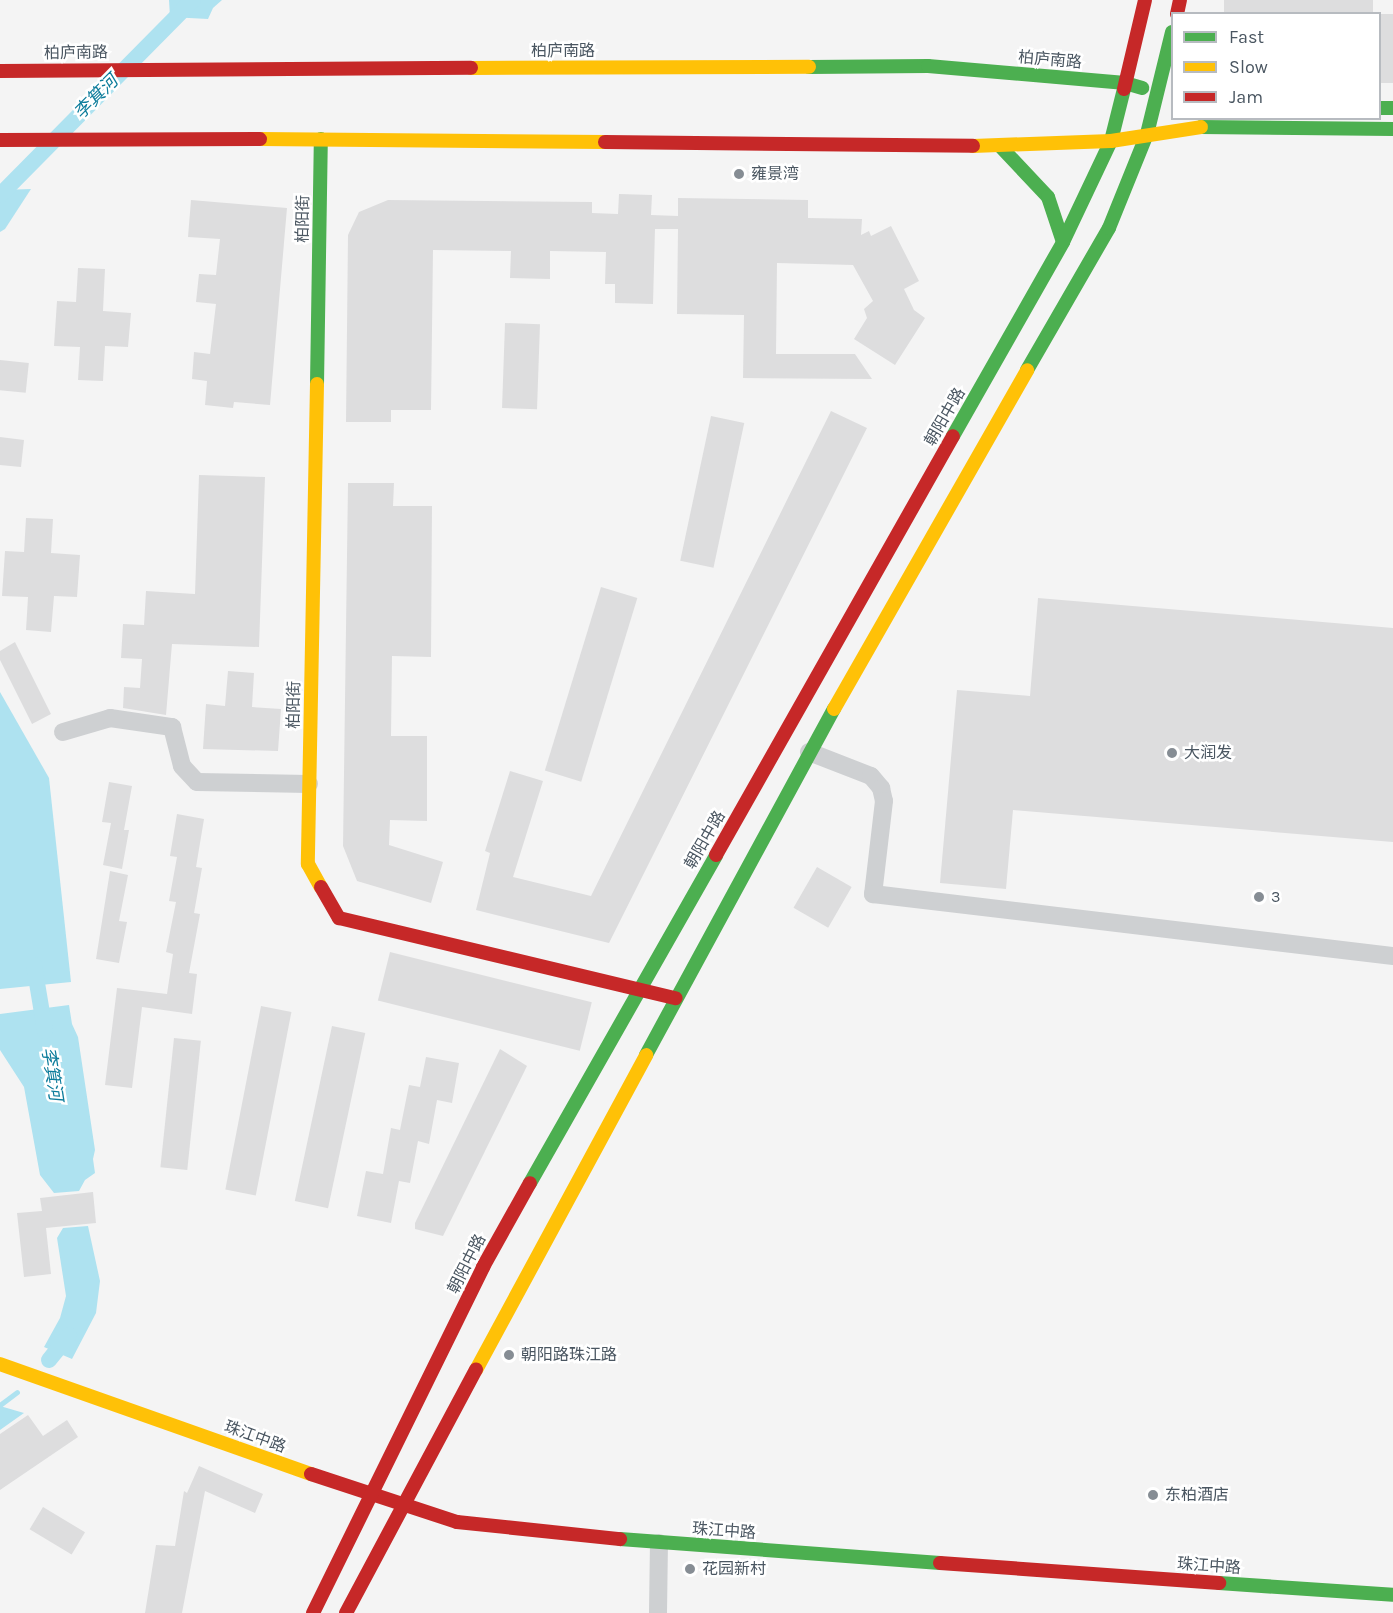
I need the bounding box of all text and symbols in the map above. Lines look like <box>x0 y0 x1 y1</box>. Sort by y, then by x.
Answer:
legend <box>1171 12 1381 120</box>
text: Fast <box>1229 26 1264 48</box>
street label: 柏庐南路 <box>531 41 595 61</box>
street label: 柏庐南路 <box>44 43 108 63</box>
street label: 柏庐南路 <box>1017 48 1083 72</box>
text: Slow <box>1229 56 1268 78</box>
water label: 李箕河 <box>69 70 123 124</box>
text: Jam <box>1229 86 1263 108</box>
place label: 雍景湾 <box>751 164 799 184</box>
marker: 雍景湾 <box>732 167 746 181</box>
street label: 柏阳街 <box>293 195 313 243</box>
street label: 朝阳中路 <box>921 384 969 450</box>
street label: 柏阳街 <box>284 681 304 729</box>
place label: 大润发 <box>1184 743 1232 763</box>
marker: 大润发 <box>1165 746 1179 760</box>
street label: 朝阳中路 <box>681 807 729 873</box>
place label: 3 <box>1271 887 1280 907</box>
marker: 3 <box>1252 890 1266 904</box>
water label: 李箕河 <box>37 1046 67 1102</box>
street label: 朝阳中路 <box>444 1231 490 1297</box>
place label: 朝阳路珠江路 <box>521 1345 617 1365</box>
marker: 朝阳路珠江路 <box>502 1348 516 1362</box>
street label: 珠江中路 <box>222 1417 288 1457</box>
place label: 东柏酒店 <box>1165 1485 1229 1505</box>
marker: 东柏酒店 <box>1146 1488 1160 1502</box>
street label: 珠江中路 <box>691 1519 757 1543</box>
street label: 珠江中路 <box>1176 1554 1242 1578</box>
place label: 花园新村 <box>702 1559 766 1579</box>
marker: 花园新村 <box>683 1562 697 1576</box>

